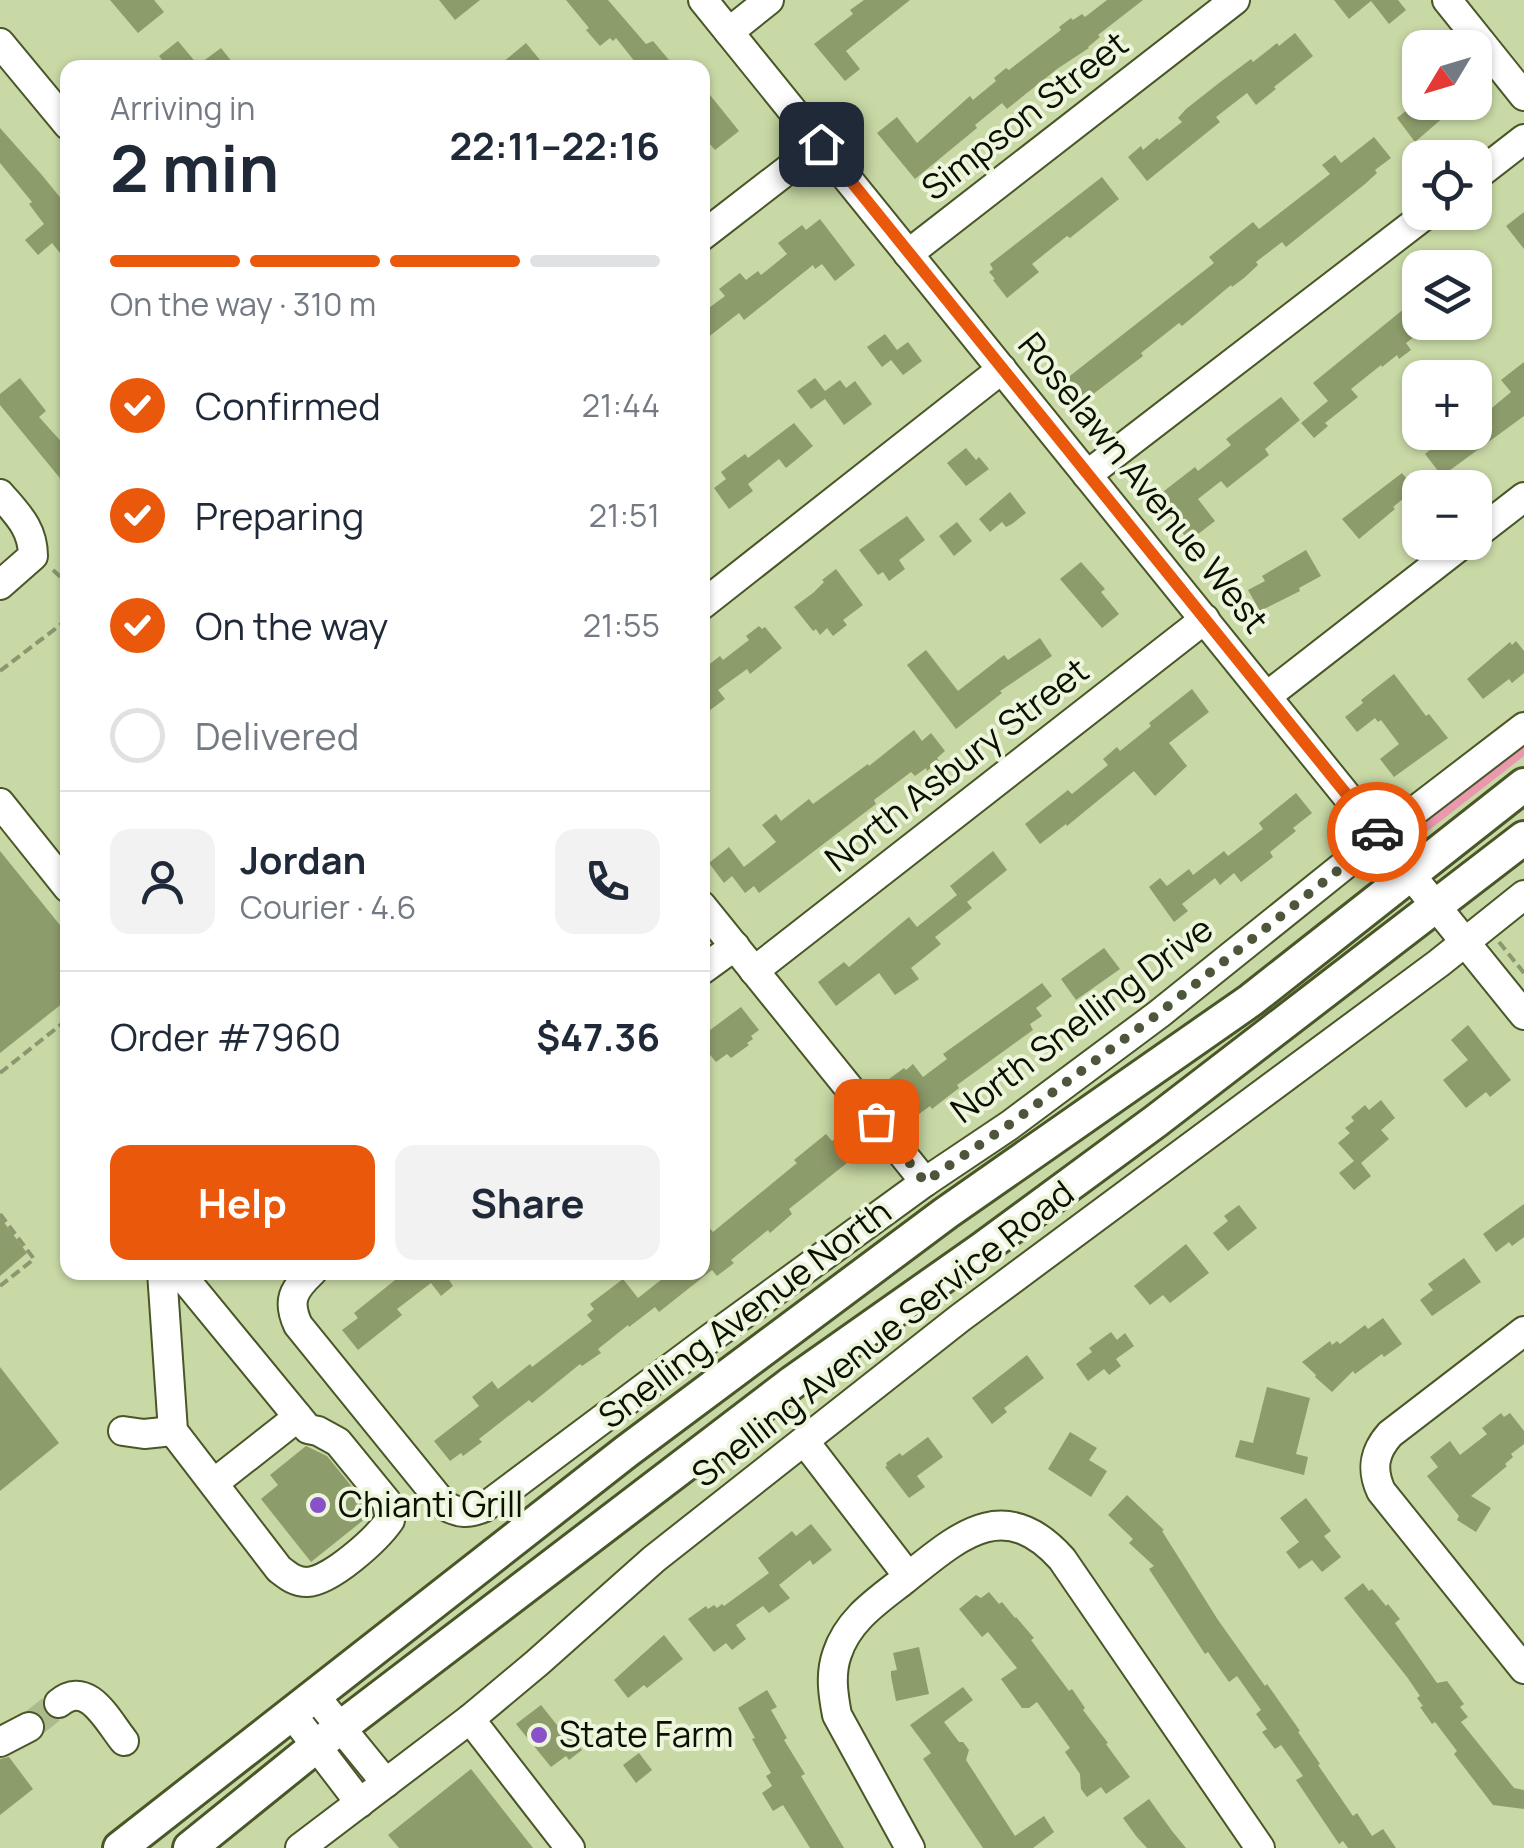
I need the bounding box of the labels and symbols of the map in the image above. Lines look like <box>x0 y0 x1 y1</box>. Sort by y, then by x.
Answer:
street label: Simpson Street <box>911 19 1138 211</box>
north arrow <box>1402 30 1492 120</box>
pin <box>779 102 864 187</box>
street label: Roselawn Avenue West <box>1008 322 1280 643</box>
street label: North Asbury Street <box>815 646 1098 882</box>
courier <box>1327 782 1427 882</box>
street label: North Snelling Drive <box>941 905 1222 1134</box>
pin <box>834 1079 919 1164</box>
street label: Snelling Avenue Service Road <box>681 1169 1083 1498</box>
street label: Snelling Avenue North <box>588 1187 900 1439</box>
place label: Chianti Grill <box>338 1480 523 1528</box>
marker: Chianti Grill <box>307 1494 329 1516</box>
place label: State Farm <box>559 1710 733 1758</box>
marker: State Farm <box>528 1724 550 1746</box>

